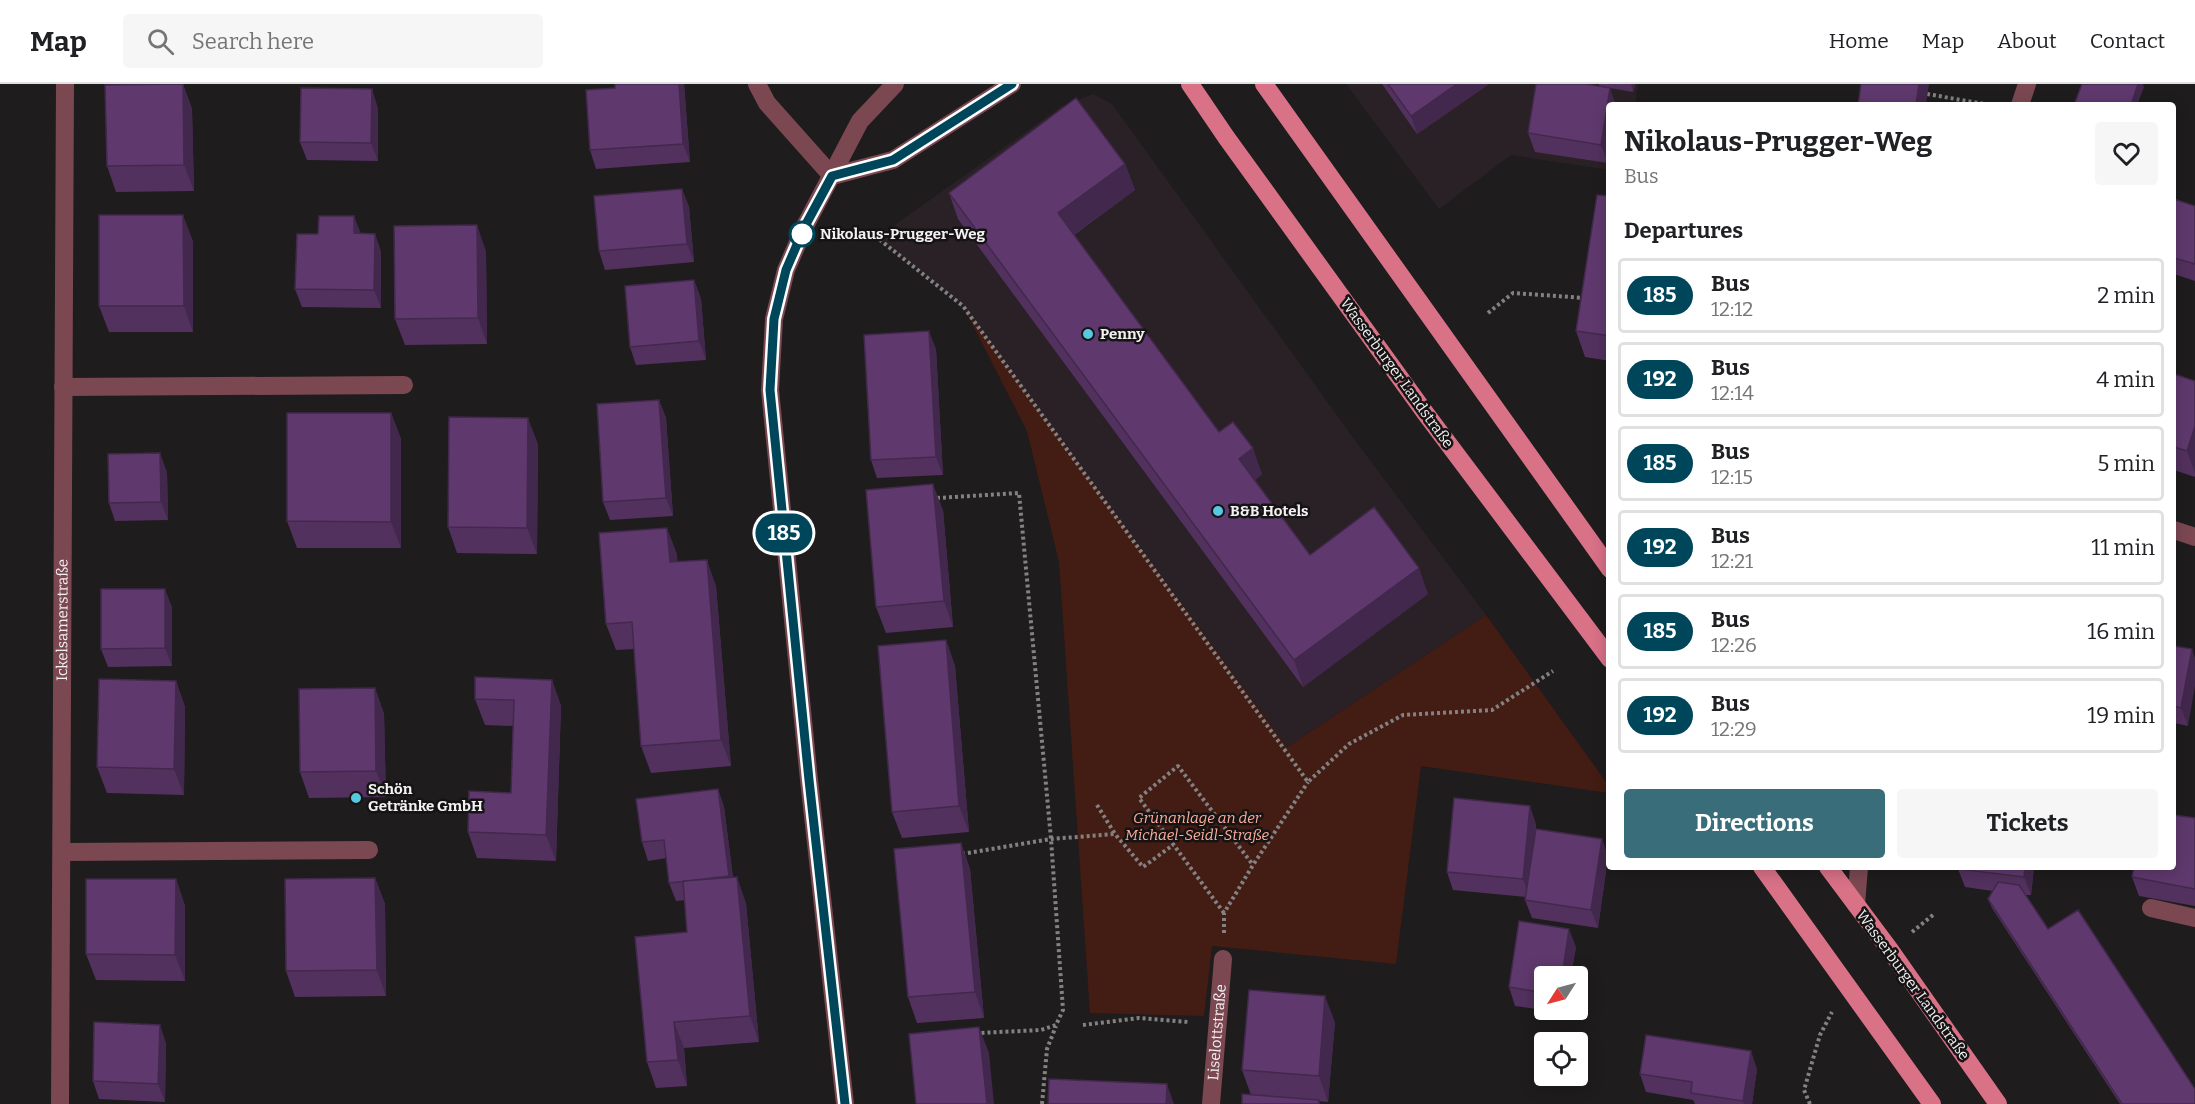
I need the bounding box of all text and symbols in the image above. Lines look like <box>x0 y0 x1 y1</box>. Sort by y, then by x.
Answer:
search box <box>123 14 543 68</box>
text: Map <box>30 25 87 58</box>
icon: search <box>144 25 177 58</box>
text: Search here <box>192 28 314 55</box>
text: Home <box>1829 28 1889 54</box>
text: Map <box>1922 28 1964 54</box>
text: About <box>1997 28 2057 54</box>
text: Contact <box>2090 28 2165 54</box>
button: heart <box>2095 122 2158 185</box>
text: Nikolaus-Prugger-Weg <box>1624 125 1932 158</box>
text: Bus <box>1624 164 1659 188</box>
text: Departures <box>1624 217 1743 244</box>
marker: Nikolaus-Prugger-Weg <box>789 221 815 247</box>
place label: Nikolaus-Prugger-Weg <box>820 225 986 243</box>
text: Bus <box>1711 270 1750 297</box>
text: 185 <box>1643 282 1677 308</box>
text: 2 min <box>2097 282 2155 309</box>
street label: Wasserburger Landstraße <box>1337 294 1457 452</box>
text: 12:12 <box>1711 297 1753 321</box>
place label: Penny <box>1100 325 1145 343</box>
marker: Penny <box>1081 327 1095 341</box>
text: Bus <box>1711 354 1750 381</box>
text: 192 <box>1643 366 1677 392</box>
text: 4 min <box>2096 366 2155 393</box>
text: 12:14 <box>1711 381 1754 405</box>
text: Bus <box>1711 438 1750 465</box>
text: 185 <box>1643 450 1677 476</box>
text: 5 min <box>2097 450 2155 477</box>
text: 12:15 <box>1711 465 1753 489</box>
place label: B&B Hotels <box>1230 502 1308 520</box>
marker: B&B Hotels <box>1211 504 1225 518</box>
line badge: 185 <box>750 514 818 552</box>
text: 185 <box>767 520 801 546</box>
text: Bus <box>1711 522 1750 549</box>
text: 192 <box>1643 534 1677 560</box>
text: 11 min <box>2091 534 2155 561</box>
text: 12:21 <box>1711 549 1753 573</box>
street label: Ickelsamerstraße <box>53 559 72 681</box>
text: Bus <box>1711 606 1750 633</box>
text: 185 <box>1643 618 1677 644</box>
text: 16 min <box>2087 618 2155 645</box>
text: 12:26 <box>1711 633 1757 657</box>
text: Bus <box>1711 690 1750 717</box>
text: 192 <box>1643 702 1677 728</box>
text: 19 min <box>2087 702 2155 729</box>
text: 12:29 <box>1711 717 1757 741</box>
place label: Schön Getränke GmbH <box>368 780 483 815</box>
button: Directions <box>1624 789 1885 858</box>
button: Tickets <box>1897 789 2158 858</box>
marker: Schön Getränke GmbH <box>349 791 363 805</box>
park label: Grünanlage an der Michael-Seidl-Straße <box>1125 809 1269 844</box>
street label: Wasserburger Landstraße <box>1853 906 1973 1064</box>
north arrow <box>1534 966 1588 1020</box>
map controls <box>1534 966 1588 1086</box>
street label: Liselottstraße <box>1204 983 1230 1081</box>
button: locate <box>1534 1032 1588 1086</box>

